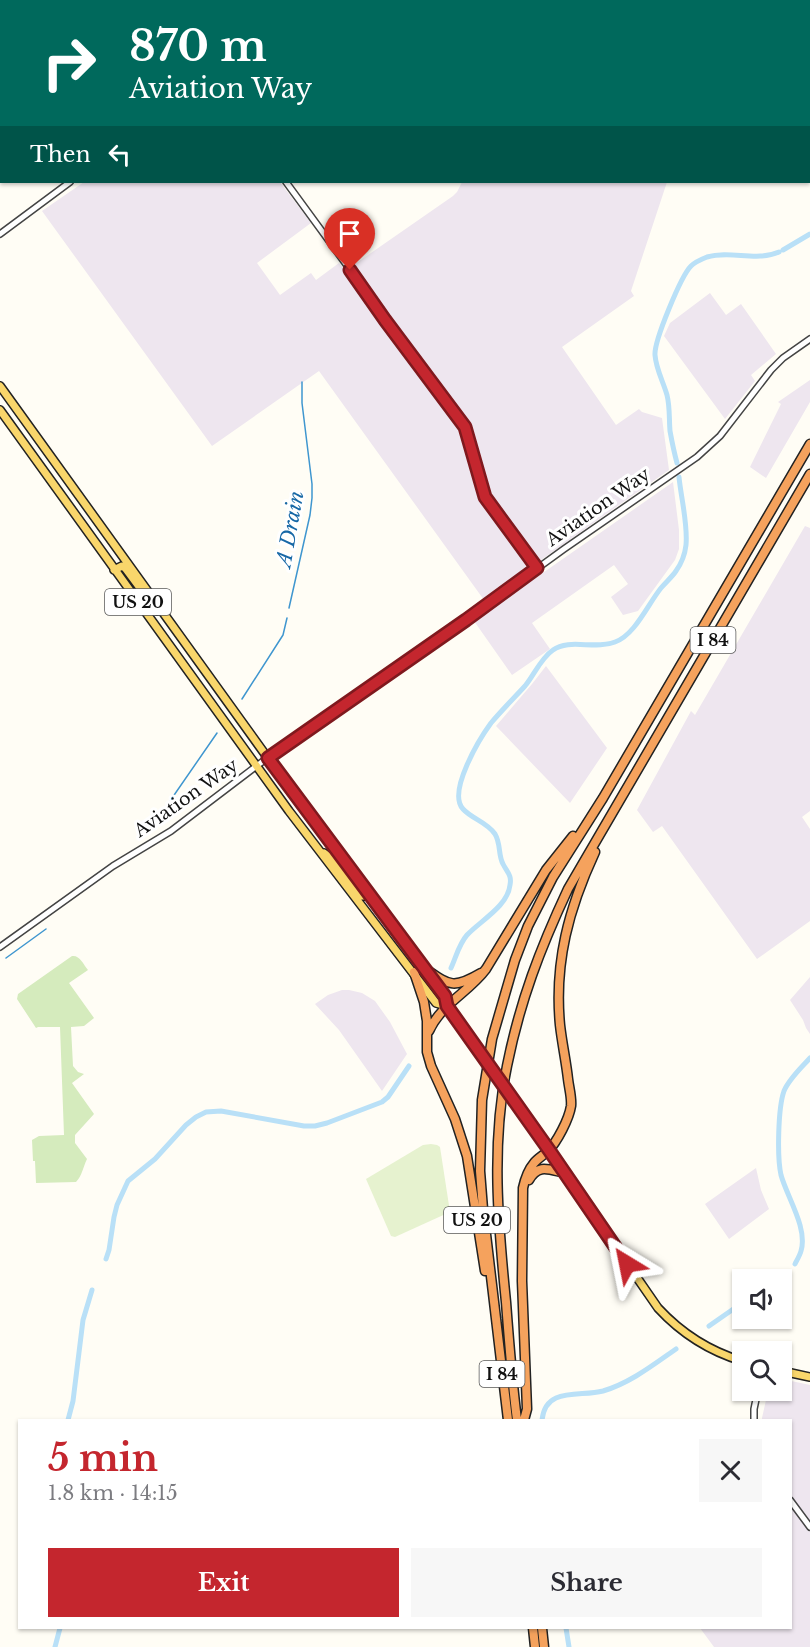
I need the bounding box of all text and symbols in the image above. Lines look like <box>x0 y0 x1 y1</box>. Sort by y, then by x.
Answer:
text: 870 m <box>129 20 267 72</box>
icon: right <box>30 24 108 102</box>
text: Aviation Way <box>129 72 312 105</box>
icon: left <box>103 138 136 171</box>
text: Then <box>30 141 91 168</box>
pin <box>324 208 375 270</box>
icon: arrive <box>333 217 366 250</box>
street label: Aviation Way <box>541 463 655 552</box>
water label: A Drain <box>271 489 309 572</box>
road number: US 20 <box>105 589 171 615</box>
road number: I 84 <box>690 627 736 653</box>
street label: Aviation Way <box>129 754 243 843</box>
road number: US 20 <box>444 1207 510 1233</box>
position arrow <box>595 1232 659 1296</box>
map controls <box>732 1269 792 1401</box>
button: sound <box>732 1269 792 1329</box>
button: search <box>732 1341 792 1401</box>
road number: I 84 <box>480 1361 524 1387</box>
text: 5 min <box>48 1436 158 1481</box>
button: close <box>699 1439 762 1502</box>
text: 1.8 km · 14:15 <box>48 1481 178 1505</box>
button: Exit <box>48 1548 399 1617</box>
button: Share <box>411 1548 762 1617</box>

